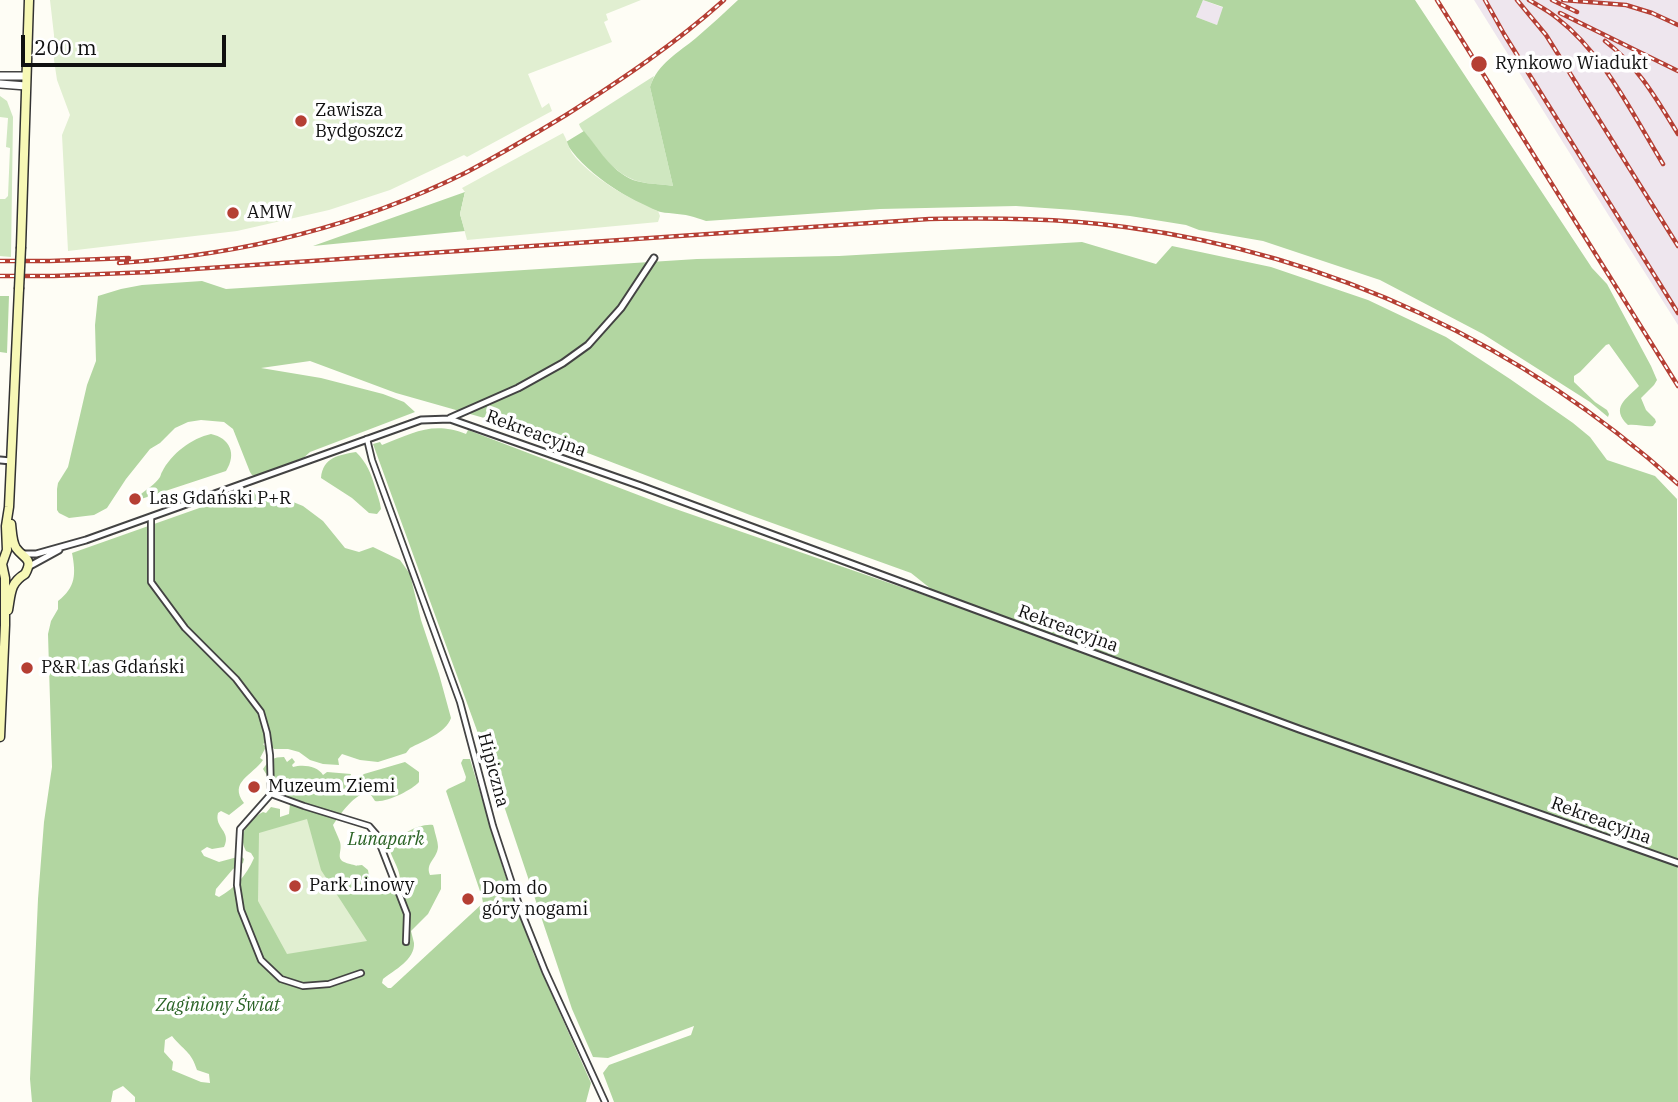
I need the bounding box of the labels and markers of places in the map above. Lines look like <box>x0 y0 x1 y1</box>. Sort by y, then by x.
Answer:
place label: Rynkowo Wiadukt <box>1495 53 1648 75</box>
marker: Rynkowo Wiadukt <box>1469 54 1489 74</box>
place label: Zawisza Bydgoszcz <box>315 100 403 142</box>
marker: Zawisza Bydgoszcz <box>293 113 309 129</box>
place label: AMW <box>247 202 292 224</box>
marker: AMW <box>225 205 241 221</box>
place label: Las Gdański P+R <box>149 488 291 510</box>
marker: Las Gdański P+R <box>127 491 143 507</box>
place label: P&R Las Gdański <box>41 657 185 679</box>
marker: P&R Las Gdański <box>19 660 35 676</box>
place label: Muzeum Ziemi <box>268 776 396 798</box>
marker: Muzeum Ziemi <box>246 779 262 795</box>
place label: Park Linowy <box>309 875 414 897</box>
marker: Park Linowy <box>287 878 303 894</box>
place label: Dom do góry nogami <box>482 878 588 920</box>
marker: Dom do góry nogami <box>460 891 476 907</box>

